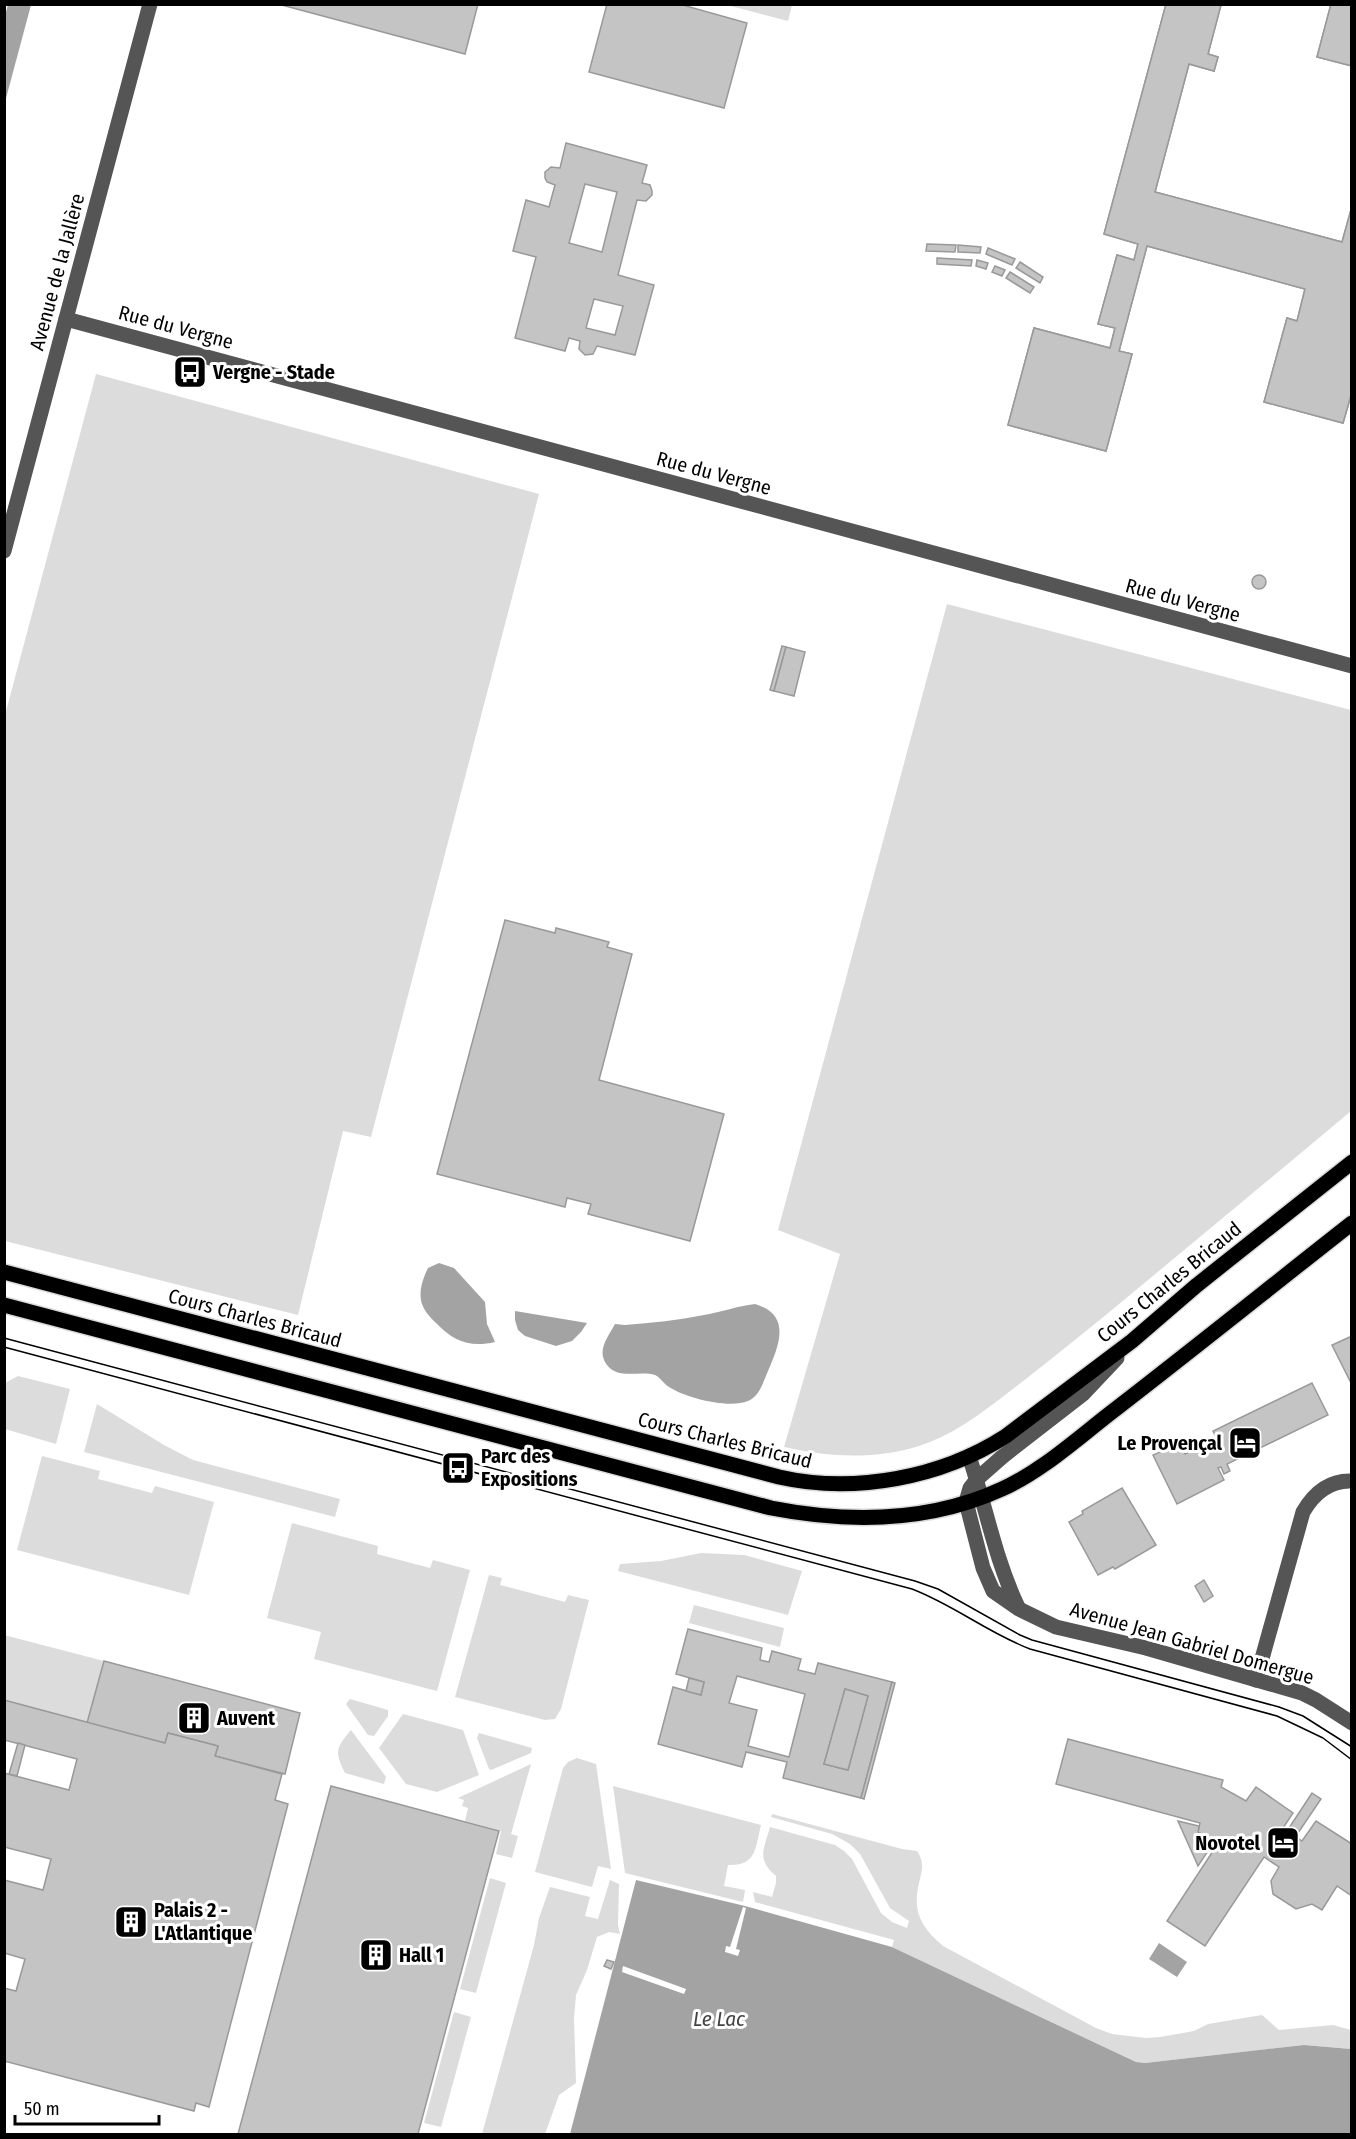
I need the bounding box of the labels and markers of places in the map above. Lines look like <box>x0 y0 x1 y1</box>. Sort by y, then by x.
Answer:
bus stop icon: Vergne - Stade <box>172 354 208 390</box>
place label: Vergne - Stade <box>212 360 335 384</box>
hotel icon: Le Provençal <box>1227 1425 1263 1461</box>
place label: Le Provençal <box>1117 1431 1223 1455</box>
place label: Parc des Expositions <box>481 1444 578 1491</box>
bus stop icon: Parc des Expositions <box>440 1450 476 1486</box>
building icon: Auvent <box>176 1700 212 1736</box>
place label: Auvent <box>216 1706 276 1730</box>
hotel icon: Novotel <box>1265 1825 1301 1861</box>
place label: Novotel <box>1195 1831 1261 1855</box>
place label: Palais 2 - L'Atlantique <box>154 1898 252 1945</box>
building icon: Palais 2 - L'Atlantique <box>113 1904 149 1940</box>
building icon: Hall 1 <box>358 1937 394 1973</box>
place label: Hall 1 <box>399 1943 444 1967</box>

